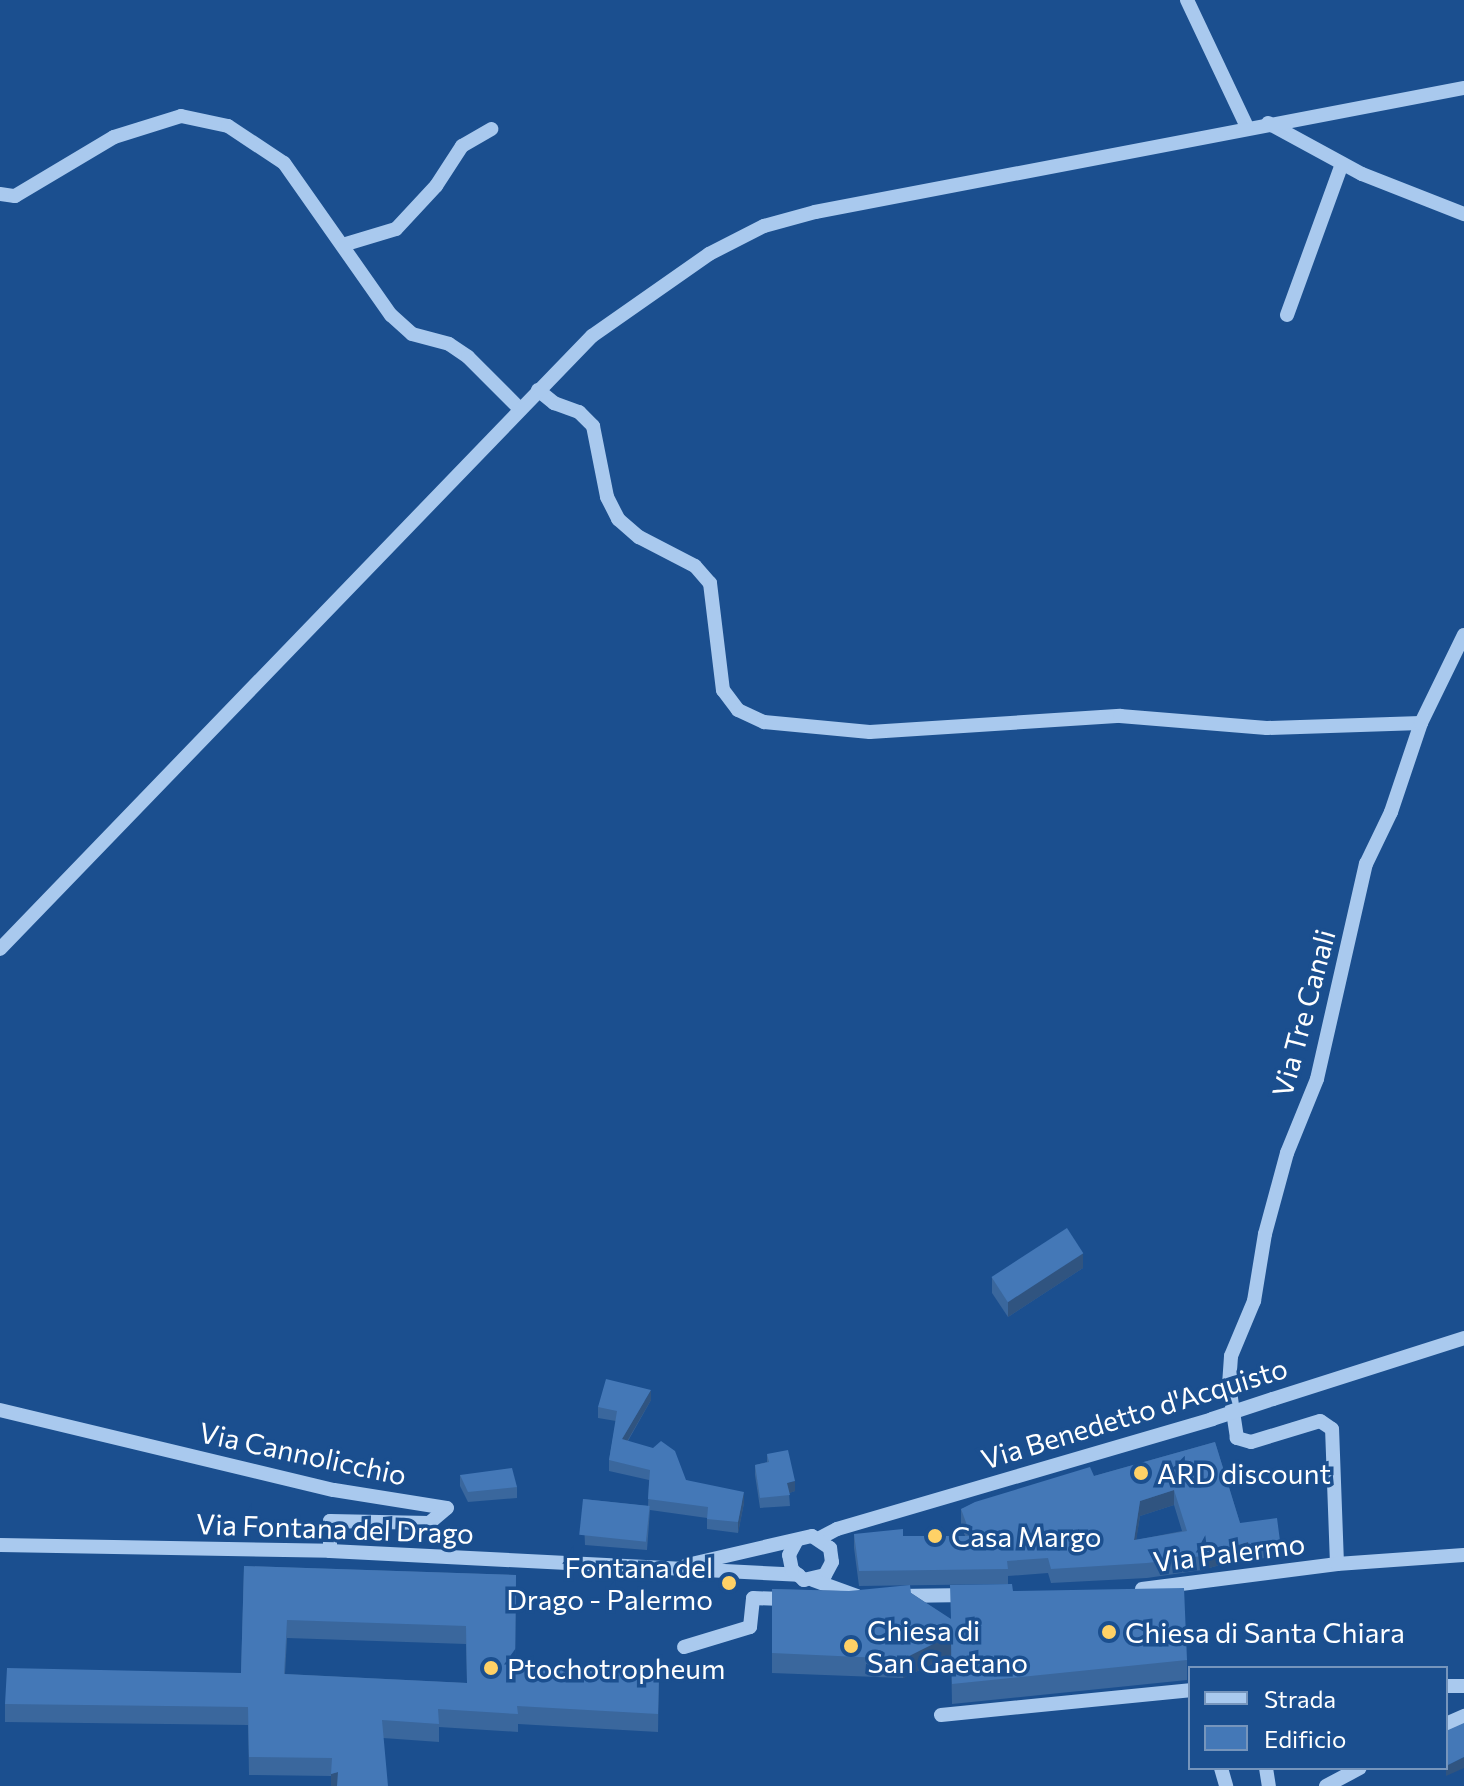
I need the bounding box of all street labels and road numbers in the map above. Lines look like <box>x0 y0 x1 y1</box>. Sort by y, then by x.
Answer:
street label: Via Tre Canali <box>1265 926 1341 1100</box>
street label: Via Benedetto d'Acquisto <box>977 1350 1291 1476</box>
street label: Via Cannolicchio <box>196 1415 410 1491</box>
street label: Via Fontana del Drago <box>195 1506 475 1550</box>
street label: Via Palermo <box>1151 1526 1307 1578</box>

